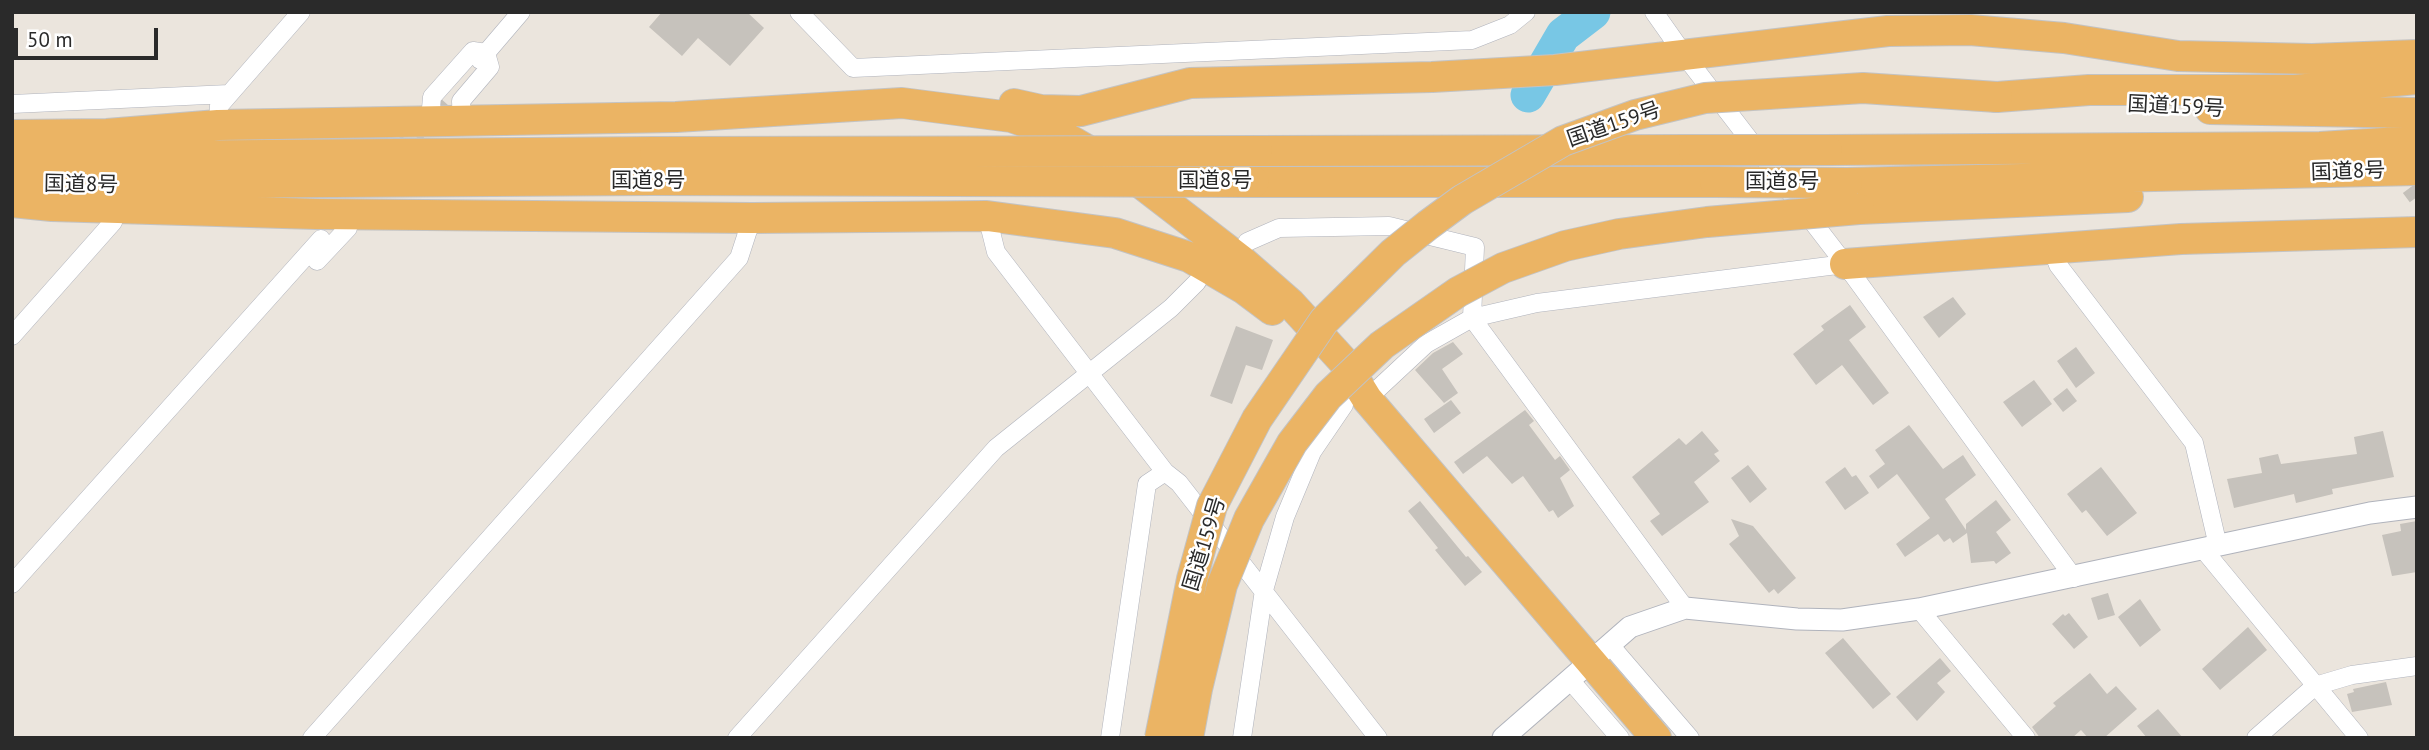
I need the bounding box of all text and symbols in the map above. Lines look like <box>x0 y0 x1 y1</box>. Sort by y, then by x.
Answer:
scale bar <box>18 14 161 58</box>
text: 50 m <box>27 26 73 53</box>
street label: 国道159号 <box>2127 92 2225 122</box>
street label: 国道159号 <box>1564 97 1664 153</box>
street label: 国道8号 <box>2310 158 2386 186</box>
street label: 国道8号 <box>611 168 685 194</box>
street label: 国道8号 <box>1178 168 1252 194</box>
street label: 国道8号 <box>1745 169 1819 195</box>
street label: 国道8号 <box>44 172 118 198</box>
street label: 国道159号 <box>1179 494 1231 594</box>

